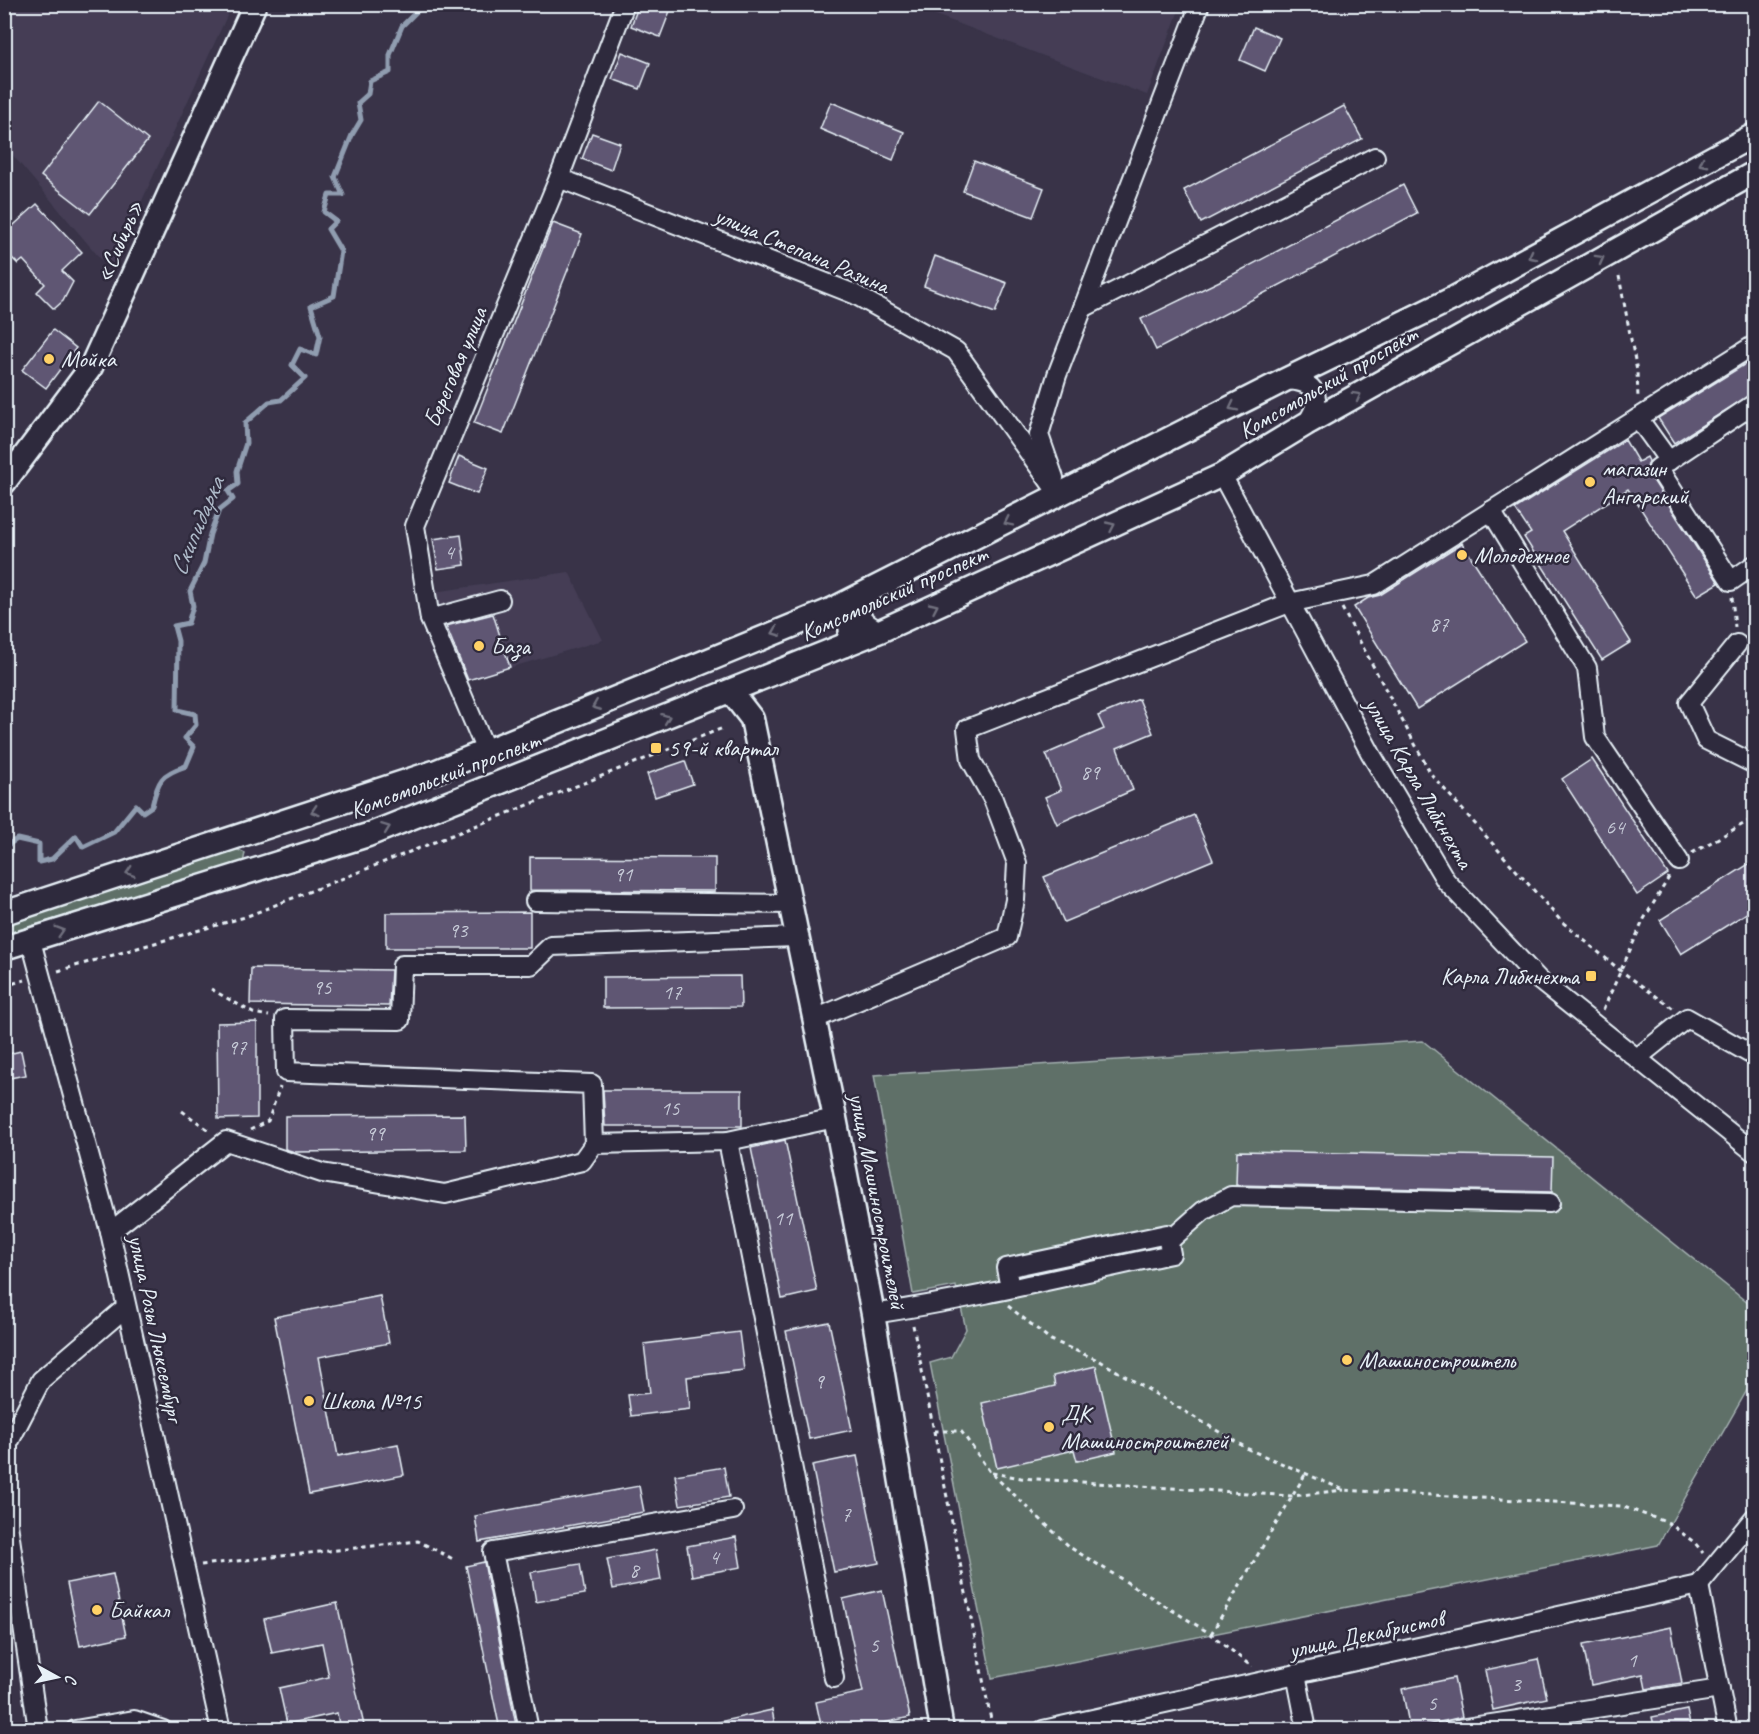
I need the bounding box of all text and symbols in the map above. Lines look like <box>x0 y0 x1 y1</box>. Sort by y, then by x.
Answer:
one-way arrow <box>1699 156 1709 167</box>
street label: «Сибирь» <box>88 195 150 287</box>
street label: улица Степана Разина <box>708 199 896 301</box>
one-way arrow <box>1527 249 1538 260</box>
one-way arrow <box>1594 255 1604 266</box>
street label: Береговая улица <box>416 301 494 432</box>
street label: Комсомольский проспект <box>1233 318 1423 445</box>
place label: Мойка <box>61 344 117 374</box>
marker: Мойка <box>42 352 56 366</box>
one-way arrow <box>1351 392 1361 403</box>
one-way arrow <box>1228 399 1239 411</box>
place label: магазин Ангарский <box>1602 453 1690 511</box>
water label: Скипидарка <box>161 469 233 580</box>
marker: магазин Ангарский <box>1583 475 1597 489</box>
one-way arrow <box>1003 515 1014 526</box>
one-way arrow <box>1104 521 1115 533</box>
street label: Комсомольский проспект <box>796 538 993 648</box>
house number: 4 <box>444 539 456 565</box>
place label: Молодежное <box>1474 540 1571 570</box>
marker: Молодежное <box>1455 548 1469 562</box>
one-way arrow <box>927 602 938 614</box>
house number: 87 <box>1430 611 1450 637</box>
one-way arrow <box>772 625 783 637</box>
place label: База <box>491 631 531 662</box>
marker: База <box>472 639 486 653</box>
street label: улица Карла Либкнехта <box>1357 690 1481 875</box>
one-way arrow <box>591 699 602 711</box>
one-way arrow <box>659 713 670 725</box>
street label: Комсомольский проспект <box>345 725 545 825</box>
place label: 59-й квартал <box>668 733 779 763</box>
marker: 59-й квартал <box>649 741 663 755</box>
house number: 89 <box>1081 759 1101 785</box>
one-way arrow <box>310 804 321 816</box>
house number: 64 <box>1606 814 1627 840</box>
one-way arrow <box>381 822 391 835</box>
house number: 91 <box>614 861 634 887</box>
one-way arrow <box>125 865 136 877</box>
house number: 93 <box>449 917 469 943</box>
one-way arrow <box>54 926 65 938</box>
place label: Карла Либкнехта <box>1441 961 1580 991</box>
marker: Карла Либкнехта <box>1584 969 1598 983</box>
house number: 95 <box>313 974 333 1000</box>
house number: 17 <box>663 979 683 1005</box>
house number: 97 <box>228 1034 248 1060</box>
street label: улица Машиностроителей <box>842 1088 914 1314</box>
house number: 15 <box>661 1095 681 1121</box>
house number: 99 <box>366 1120 386 1146</box>
house number: 11 <box>774 1205 794 1231</box>
street label: улица Розы Люксембург <box>121 1230 191 1428</box>
place label: Машиностроитель <box>1359 1345 1517 1375</box>
marker: Машиностроитель <box>1340 1353 1354 1367</box>
house number: 9 <box>814 1368 825 1394</box>
place label: Школа №15 <box>321 1386 422 1416</box>
marker: Школа №15 <box>302 1394 316 1408</box>
place label: ДК Машиностроителей <box>1061 1398 1230 1456</box>
marker: ДК Машиностроителей <box>1042 1420 1056 1434</box>
house number: 7 <box>841 1501 852 1527</box>
house number: 4 <box>709 1544 721 1570</box>
house number: 8 <box>629 1557 641 1583</box>
place label: Байкал <box>109 1595 171 1625</box>
street label: улица Декабристов <box>1284 1602 1450 1665</box>
marker: Байкал <box>90 1603 104 1617</box>
house number: 5 <box>869 1632 880 1658</box>
north arrow <box>27 1647 87 1707</box>
house number: 1 <box>1627 1647 1638 1673</box>
house number: 3 <box>1511 1671 1522 1697</box>
text: С <box>60 1674 81 1686</box>
house number: 5 <box>1427 1690 1438 1716</box>

